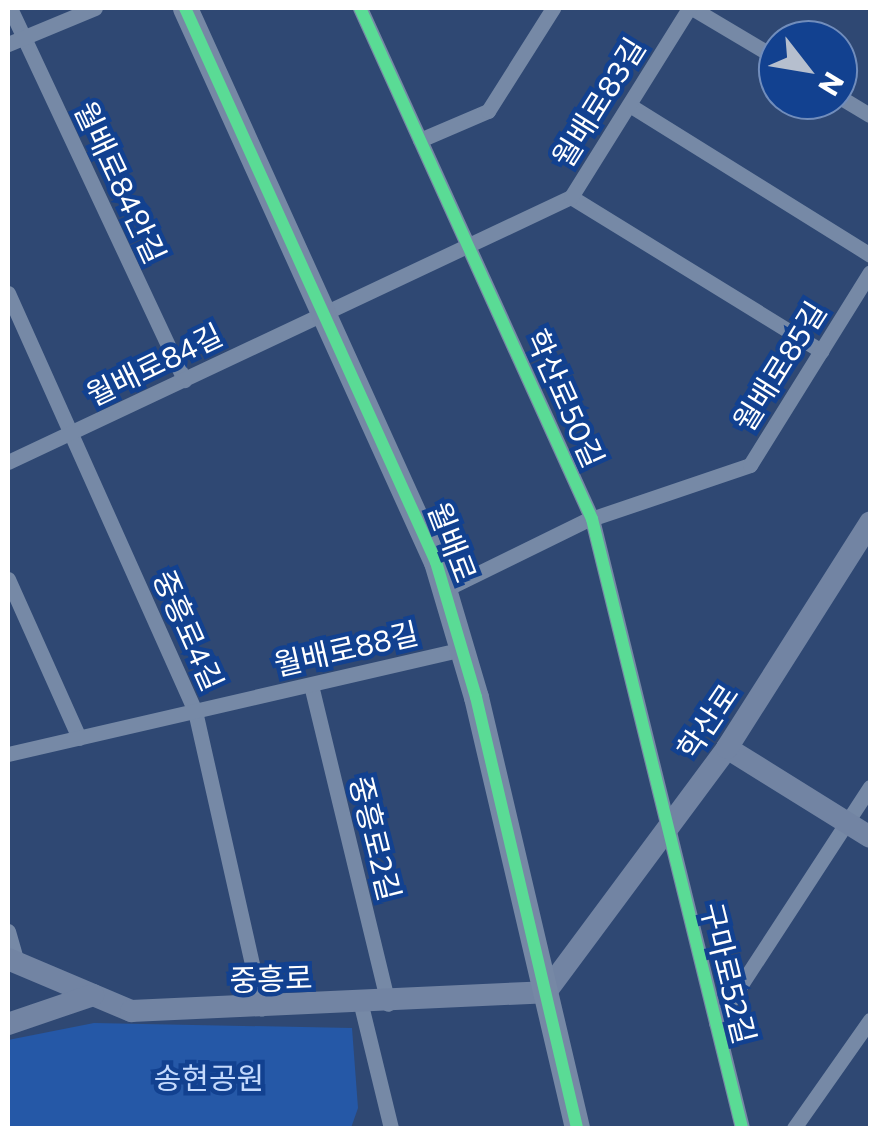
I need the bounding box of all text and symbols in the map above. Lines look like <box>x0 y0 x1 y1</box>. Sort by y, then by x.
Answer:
north arrow <box>758 20 858 120</box>
street label: 월배로83길 <box>544 31 652 173</box>
text: N <box>812 67 852 102</box>
street label: 월배로84안길 <box>68 95 174 269</box>
street label: 월배로85길 <box>725 295 833 437</box>
street label: 월배로84길 <box>80 316 228 412</box>
street label: 학산로50길 <box>520 323 612 473</box>
street label: 월배로 <box>421 497 485 587</box>
street label: 중흥로4길 <box>146 564 232 696</box>
street label: 월배로88길 <box>270 614 422 682</box>
street label: 학산로 <box>669 677 745 765</box>
street label: 중흥로2길 <box>343 772 409 904</box>
street label: 구마로52길 <box>694 899 764 1047</box>
street label: 중흥로 <box>229 959 313 997</box>
park label: 송현공원 <box>154 1059 264 1095</box>

